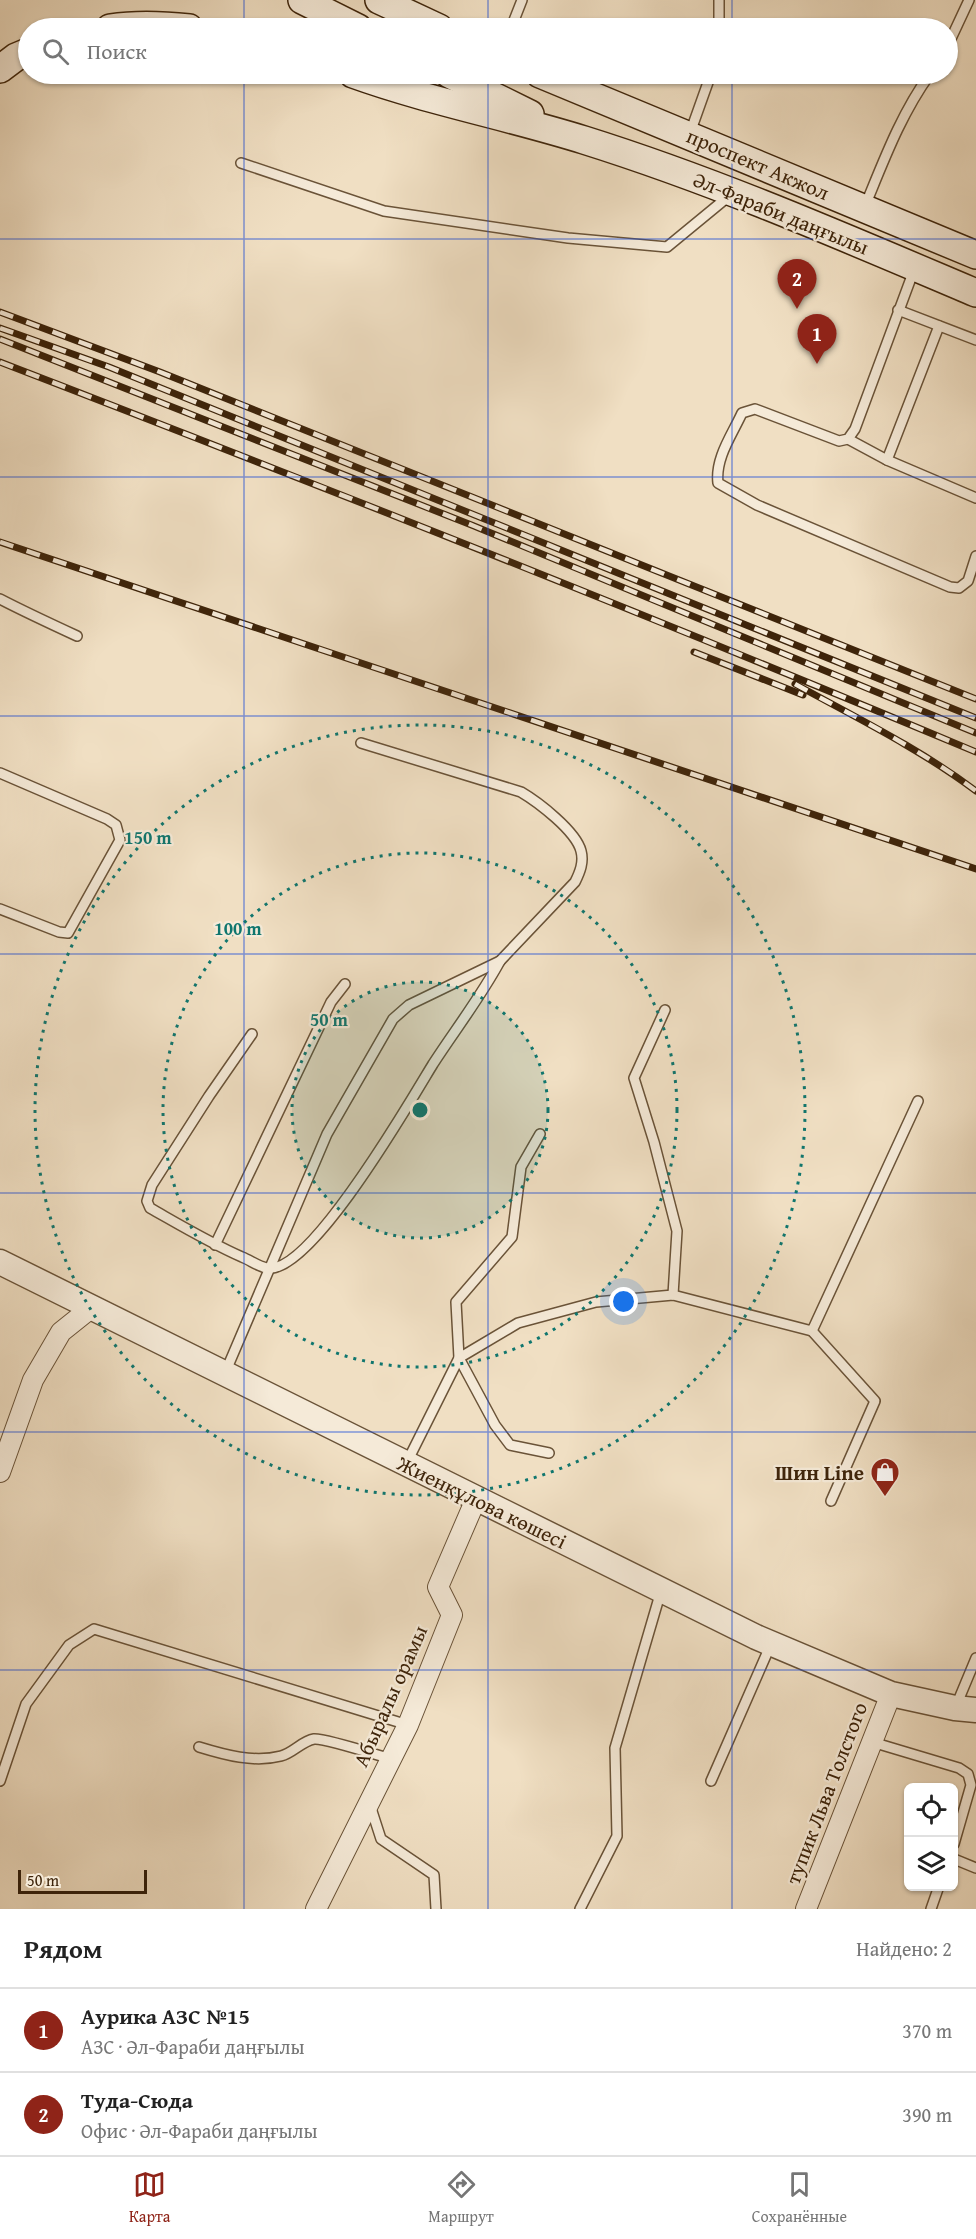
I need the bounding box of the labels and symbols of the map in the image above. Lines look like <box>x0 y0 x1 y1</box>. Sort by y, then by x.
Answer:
street label: проспект Акжол <box>682 120 834 208</box>
street label: Әл-Фараби даңғылы <box>689 164 874 263</box>
pin: 2 <box>778 260 816 309</box>
pin: 1 <box>798 314 836 364</box>
text: 150 m <box>124 824 172 851</box>
text: 100 m <box>214 915 262 942</box>
text: 50 m <box>310 1006 349 1033</box>
centre of rings <box>410 1100 430 1120</box>
your location <box>609 1287 638 1316</box>
street label: Жиенқұлова көшесі <box>391 1447 572 1557</box>
shop icon: Шин Line <box>869 1456 901 1498</box>
place label: Шин Line <box>775 1457 864 1488</box>
street label: Абыралы орамы <box>345 1620 435 1772</box>
street label: тупик Льва Толстого <box>777 1697 875 1889</box>
scale bar <box>18 1867 147 1894</box>

